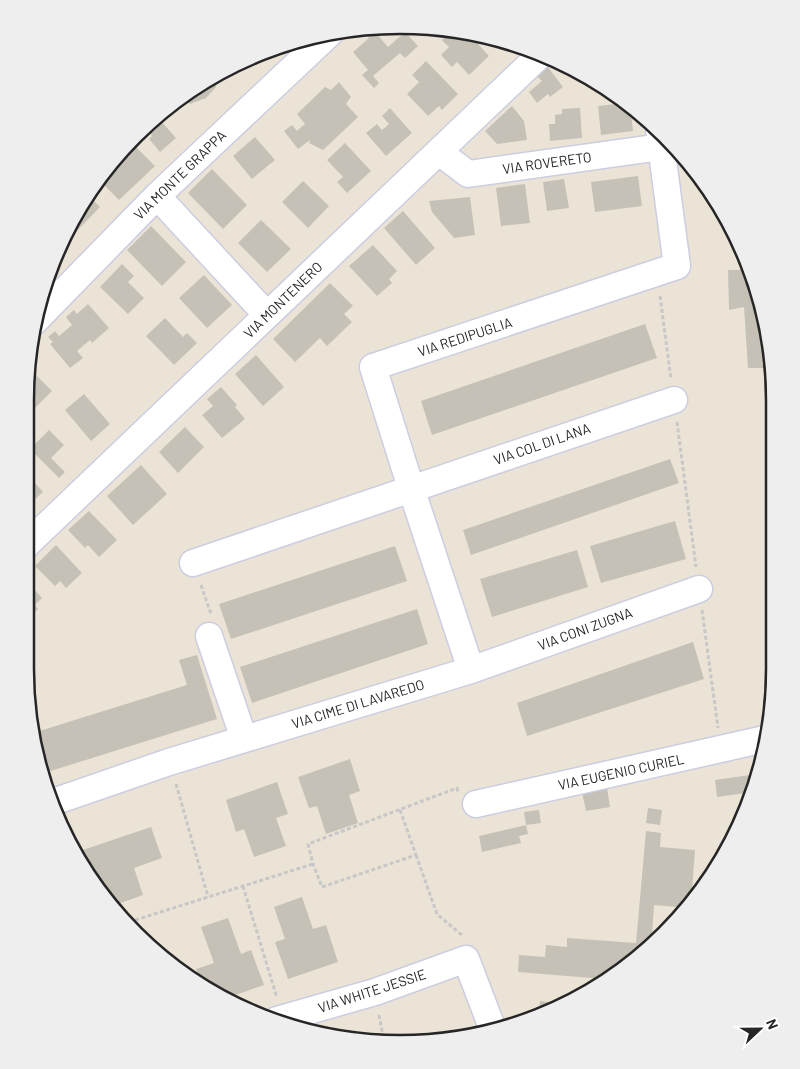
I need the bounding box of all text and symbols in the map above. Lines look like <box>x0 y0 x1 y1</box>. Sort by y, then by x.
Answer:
street label: VIA MONTE GRAPPA <box>130 126 230 223</box>
street label: VIA ROVERETO <box>501 148 593 177</box>
street label: VIA MONTENERO <box>240 258 326 341</box>
street label: VIA REDIPUGLIA <box>415 313 515 360</box>
street label: VIA COL DI LANA <box>491 419 593 468</box>
street label: VIA CONI ZUGNA <box>535 603 635 654</box>
street label: VIA CIME DI LAVAREDO <box>289 675 426 732</box>
street label: VIA EUGENIO CURIEL <box>556 750 685 793</box>
street label: VIA WHITE JESSIE <box>316 965 428 1016</box>
north arrow <box>735 1004 785 1054</box>
text: N <box>763 1016 782 1031</box>

